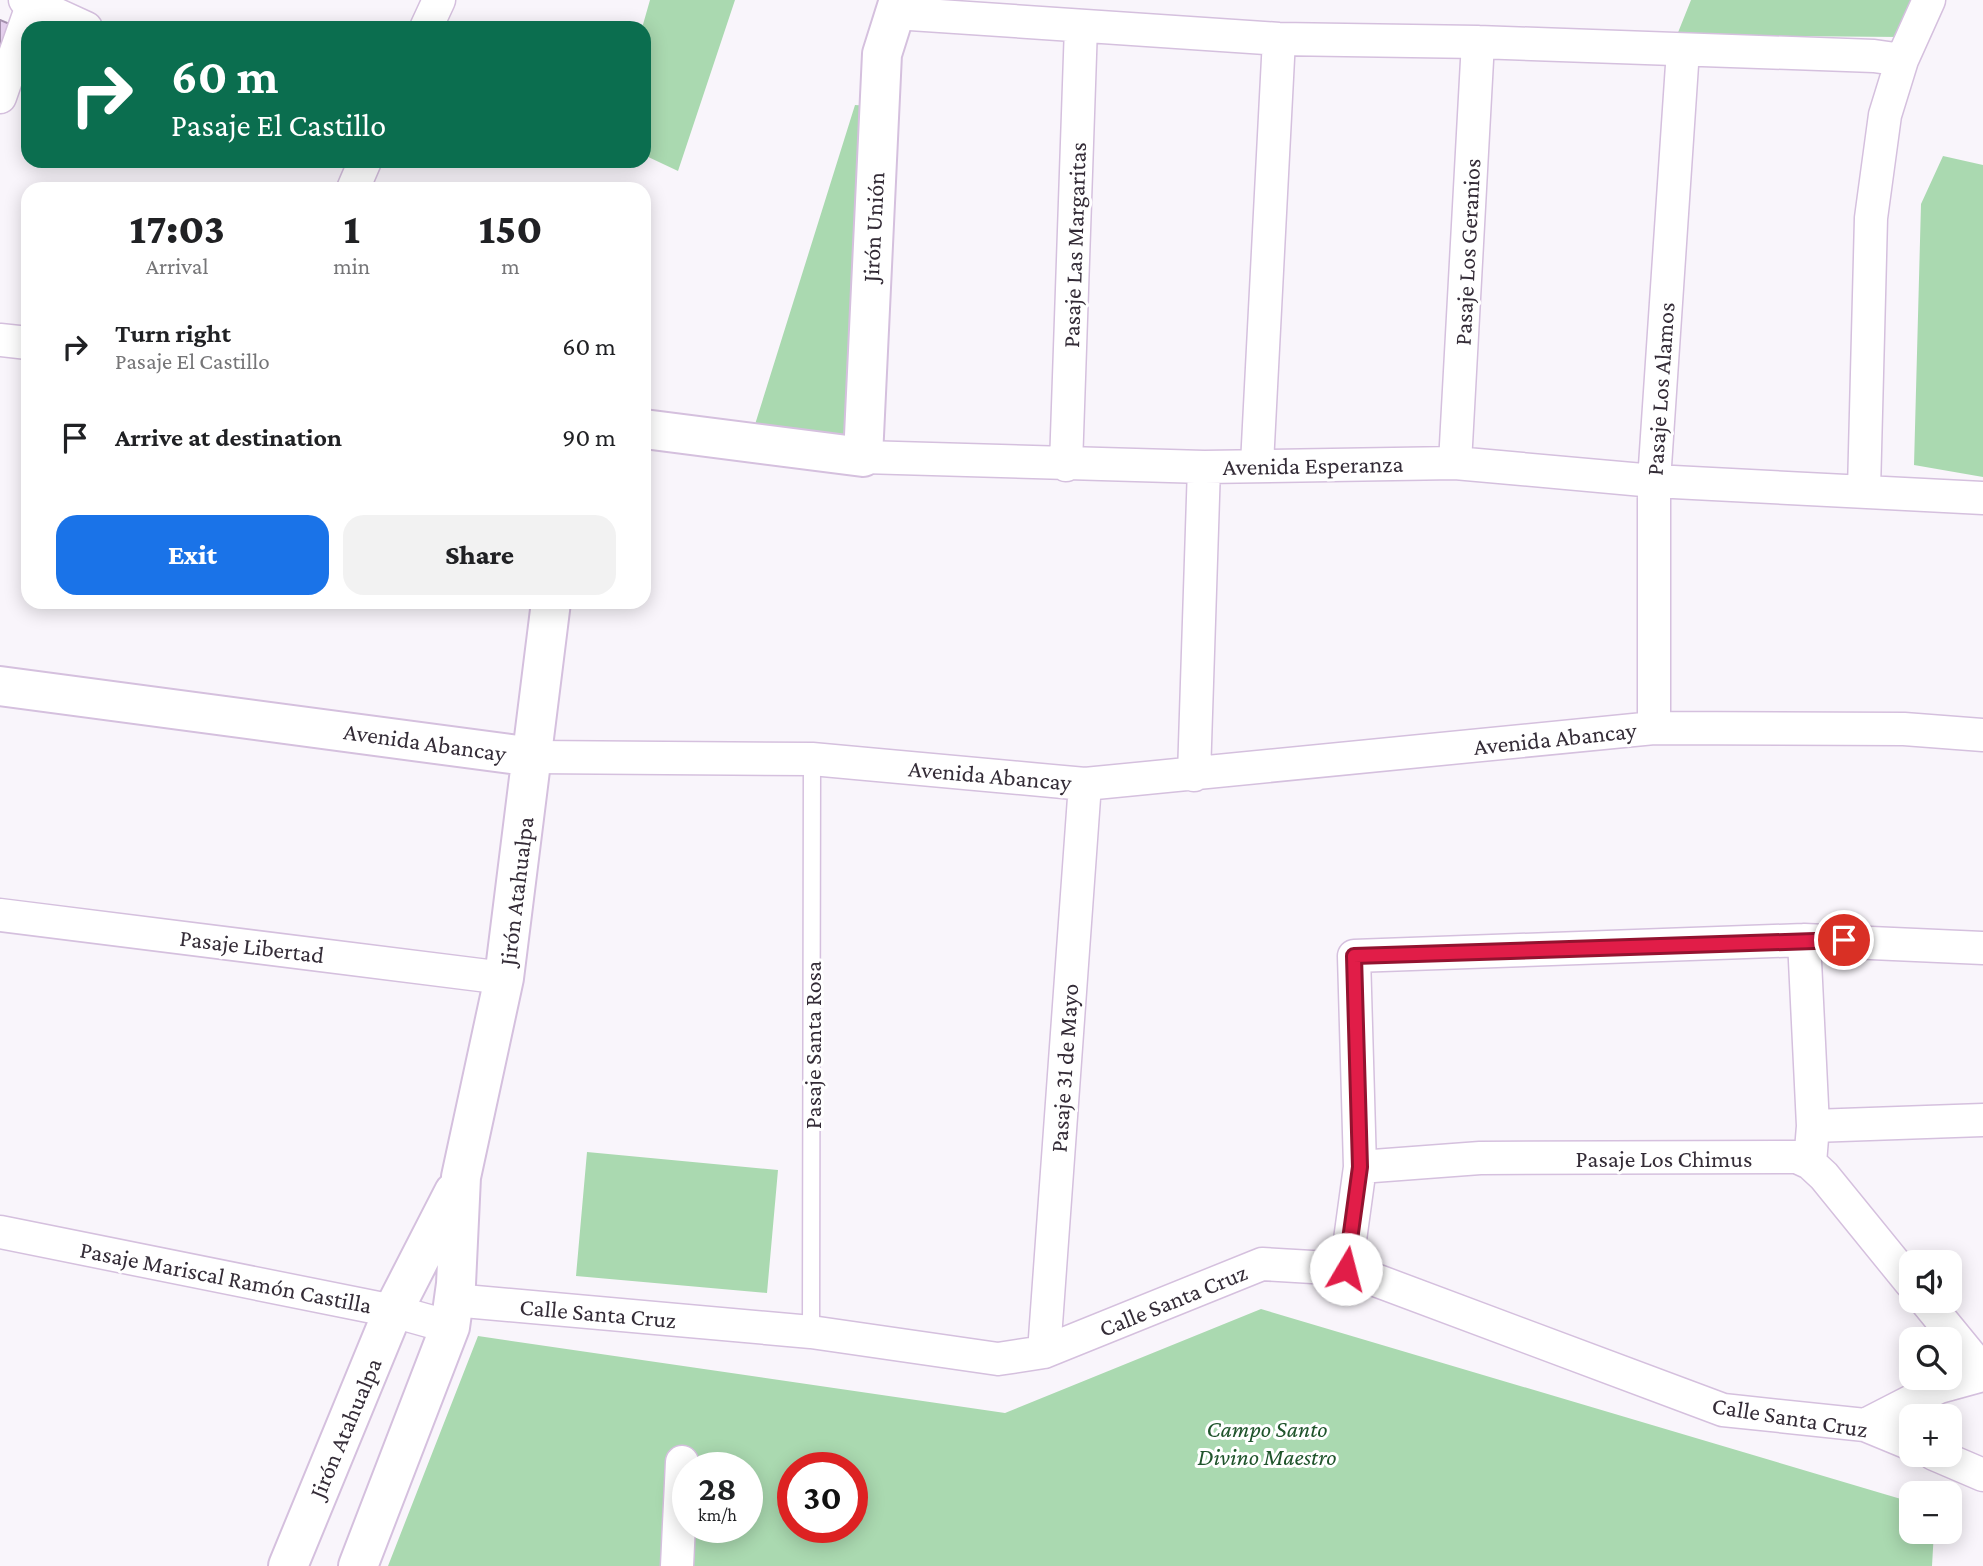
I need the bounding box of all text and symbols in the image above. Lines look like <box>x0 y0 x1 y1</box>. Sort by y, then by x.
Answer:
icon: right <box>56 49 147 140</box>
text: 60 m <box>171 49 278 104</box>
text: Pasaje El Castillo <box>171 107 386 143</box>
street label: Pasaje Las Margaritas <box>1057 142 1091 348</box>
street label: Pasaje Los Geranios <box>1449 158 1485 346</box>
street label: Jirón Unión <box>857 171 889 285</box>
text: 17:03 <box>130 205 225 252</box>
text: 1 <box>344 205 360 252</box>
text: 150 <box>479 205 542 252</box>
text: Arrival <box>146 253 208 279</box>
text: min <box>333 253 370 279</box>
text: m <box>501 253 520 279</box>
street label: Pasaje Los Alamos <box>1640 301 1680 477</box>
text: Turn right <box>115 319 231 348</box>
icon: right <box>56 328 94 366</box>
text: 60 m <box>562 332 616 361</box>
text: Pasaje El Castillo <box>115 348 270 374</box>
icon: arrive <box>56 419 94 457</box>
text: Arrive at destination <box>115 423 342 452</box>
text: 90 m <box>562 423 616 452</box>
street label: Avenida Esperanza <box>1222 450 1404 480</box>
button: Exit <box>56 515 329 595</box>
button: Share <box>343 515 616 595</box>
street label: Avenida Abancay <box>1472 716 1639 760</box>
street label: Avenida Abancay <box>342 717 509 767</box>
street label: Avenida Abancay <box>907 754 1074 796</box>
street label: Jirón Atahualpa <box>493 815 539 969</box>
pin <box>1814 910 1874 970</box>
icon: arrive <box>1825 921 1863 959</box>
street label: Pasaje Libertad <box>178 924 326 968</box>
street label: Pasaje Santa Rosa <box>799 961 826 1129</box>
street label: Pasaje 31 de Mayo <box>1045 983 1083 1153</box>
street label: Pasaje Los Chimus <box>1576 1145 1752 1172</box>
position arrow <box>1309 1232 1383 1306</box>
street label: Pasaje Mariscal Ramón Castilla <box>78 1235 374 1319</box>
map controls <box>1899 1250 1962 1544</box>
button: sound <box>1899 1250 1962 1313</box>
street label: Calle Santa Cruz <box>1095 1258 1251 1342</box>
street label: Calle Santa Cruz <box>519 1293 677 1333</box>
button: search <box>1899 1327 1962 1390</box>
street label: Jirón Atahualpa <box>302 1354 387 1504</box>
street label: Calle Santa Cruz <box>1710 1391 1870 1443</box>
button: + <box>1899 1404 1962 1467</box>
park label: Campo Santo Divino Maestro <box>1198 1415 1336 1470</box>
speed limit sign: 30 <box>777 1452 868 1543</box>
text: 28 <box>698 1469 737 1508</box>
button: − <box>1899 1481 1962 1544</box>
text: km/h <box>698 1505 737 1525</box>

